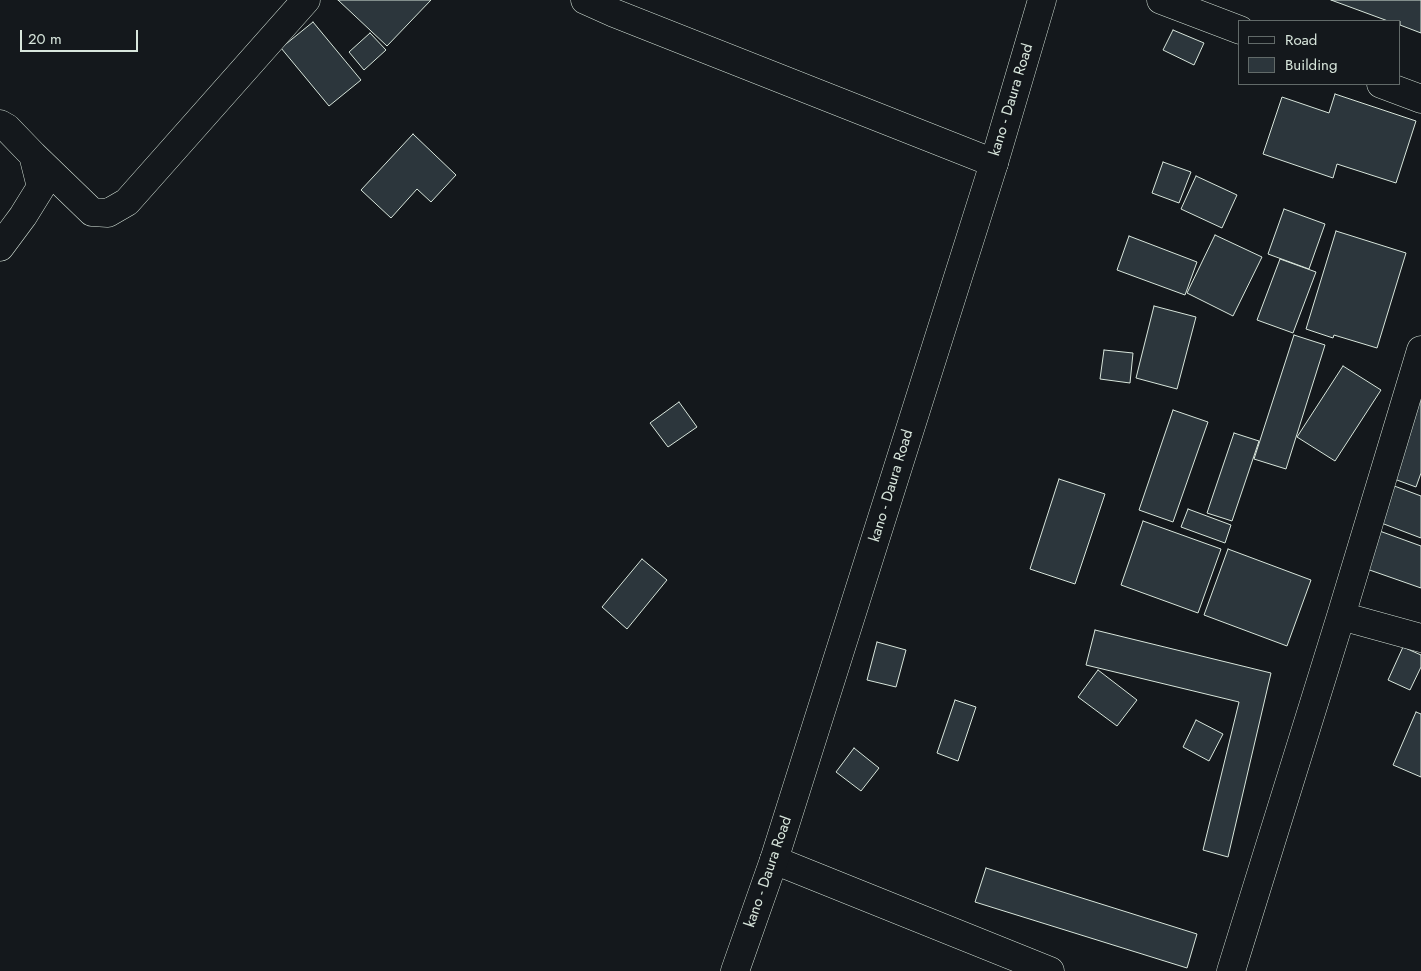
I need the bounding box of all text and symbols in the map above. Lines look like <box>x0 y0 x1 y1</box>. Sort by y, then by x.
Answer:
scale bar <box>22 20 140 52</box>
legend <box>1238 20 1401 85</box>
text: 20 m <box>28 28 62 50</box>
text: Road <box>1285 29 1317 51</box>
street label: kano - Daura Road <box>986 42 1038 158</box>
text: Building <box>1285 54 1337 76</box>
street label: kano - Daura Road <box>866 428 918 544</box>
street label: kano - Daura Road <box>742 814 796 930</box>

